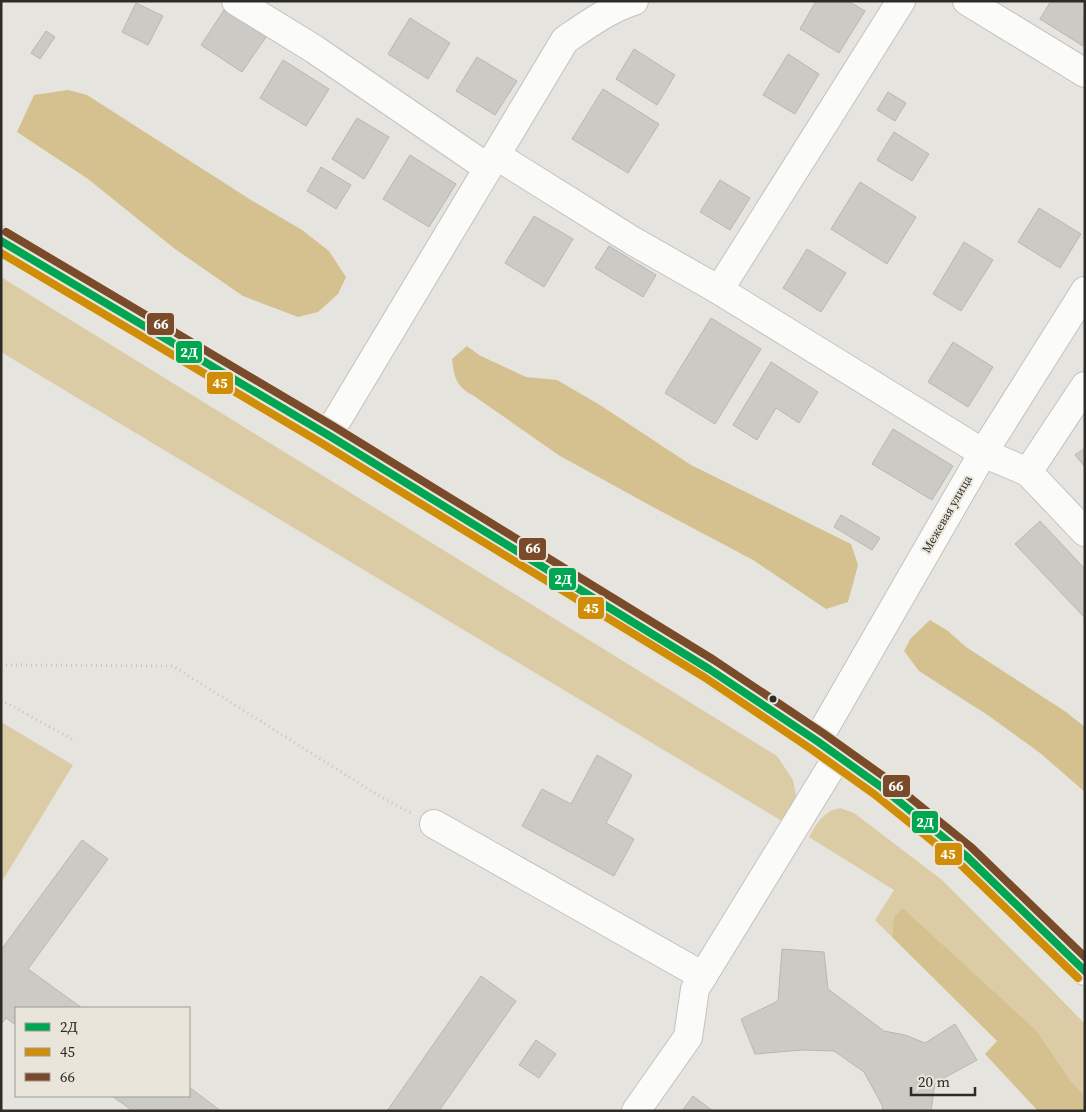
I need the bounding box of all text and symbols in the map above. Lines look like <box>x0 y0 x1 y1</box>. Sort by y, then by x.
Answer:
line badge: 66 <box>146 312 175 336</box>
text: 66 <box>153 314 169 334</box>
line badge: 2Д <box>175 340 203 364</box>
text: 2Д <box>180 342 198 362</box>
line badge: 45 <box>206 371 234 395</box>
text: 45 <box>212 373 228 393</box>
street label: Межевая улица <box>918 472 976 556</box>
line badge: 66 <box>518 537 547 561</box>
text: 66 <box>525 538 541 558</box>
line badge: 2Д <box>548 567 577 591</box>
text: 2Д <box>554 569 572 589</box>
line badge: 45 <box>577 596 605 620</box>
text: 45 <box>583 598 599 618</box>
unlabelled marker <box>768 694 778 704</box>
line badge: 66 <box>882 774 911 798</box>
text: 66 <box>888 776 904 796</box>
line badge: 2Д <box>911 810 939 834</box>
text: 2Д <box>916 812 934 832</box>
line badge: 45 <box>934 842 963 866</box>
text: 45 <box>940 844 956 864</box>
legend <box>15 1007 190 1097</box>
text: 2Д <box>60 1016 78 1037</box>
text: 45 <box>60 1041 75 1062</box>
scale bar <box>911 1064 975 1096</box>
text: 66 <box>60 1066 75 1087</box>
text: 20 m <box>918 1071 950 1092</box>

